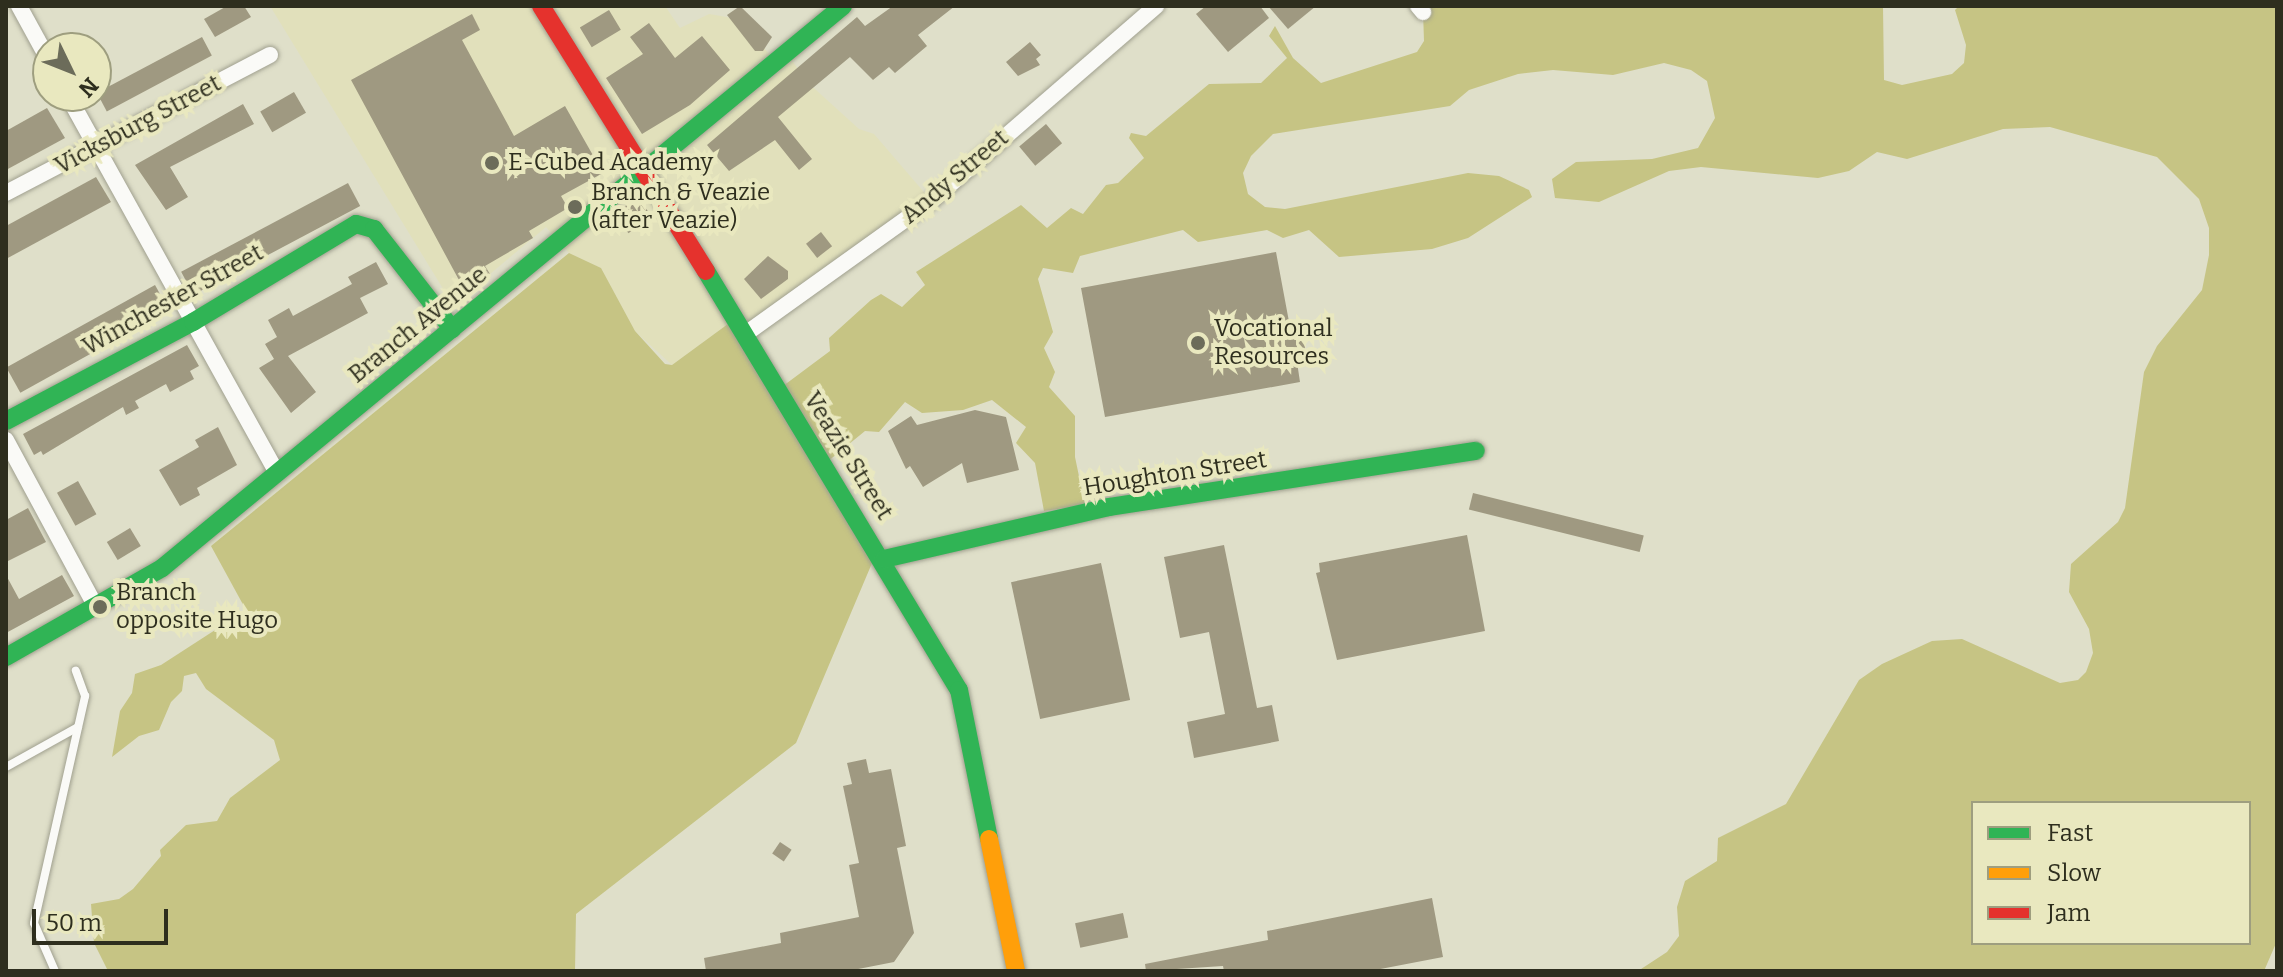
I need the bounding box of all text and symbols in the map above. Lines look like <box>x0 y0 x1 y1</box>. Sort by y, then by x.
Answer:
north arrow <box>32 32 112 112</box>
street label: Vicksburg Street <box>50 69 226 181</box>
text: N <box>73 72 104 103</box>
street label: Andy Street <box>896 124 1014 230</box>
place label: E-Cubed Academy <box>508 149 713 177</box>
marker: E-Cubed Academy <box>483 154 501 172</box>
place label: Branch & Veazie (after Veazie) <box>591 179 770 235</box>
marker: Branch & Veazie (after Veazie) <box>566 198 584 216</box>
street label: Winchester Street <box>78 238 268 362</box>
street label: Branch Avenue <box>343 261 493 389</box>
place label: Vocational Resources <box>1214 315 1333 371</box>
marker: Vocational Resources <box>1189 334 1207 352</box>
street label: Veazie Street <box>797 387 899 525</box>
street label: Houghton Street <box>1081 445 1269 503</box>
place label: Branch opposite Hugo <box>116 579 278 635</box>
marker: Branch opposite Hugo <box>91 598 109 616</box>
legend <box>1971 801 2251 945</box>
text: Fast <box>2047 819 2093 847</box>
text: Slow <box>2047 859 2101 887</box>
scale bar <box>36 893 172 943</box>
text: Jam <box>2047 899 2090 927</box>
text: 50 m <box>46 909 102 937</box>

